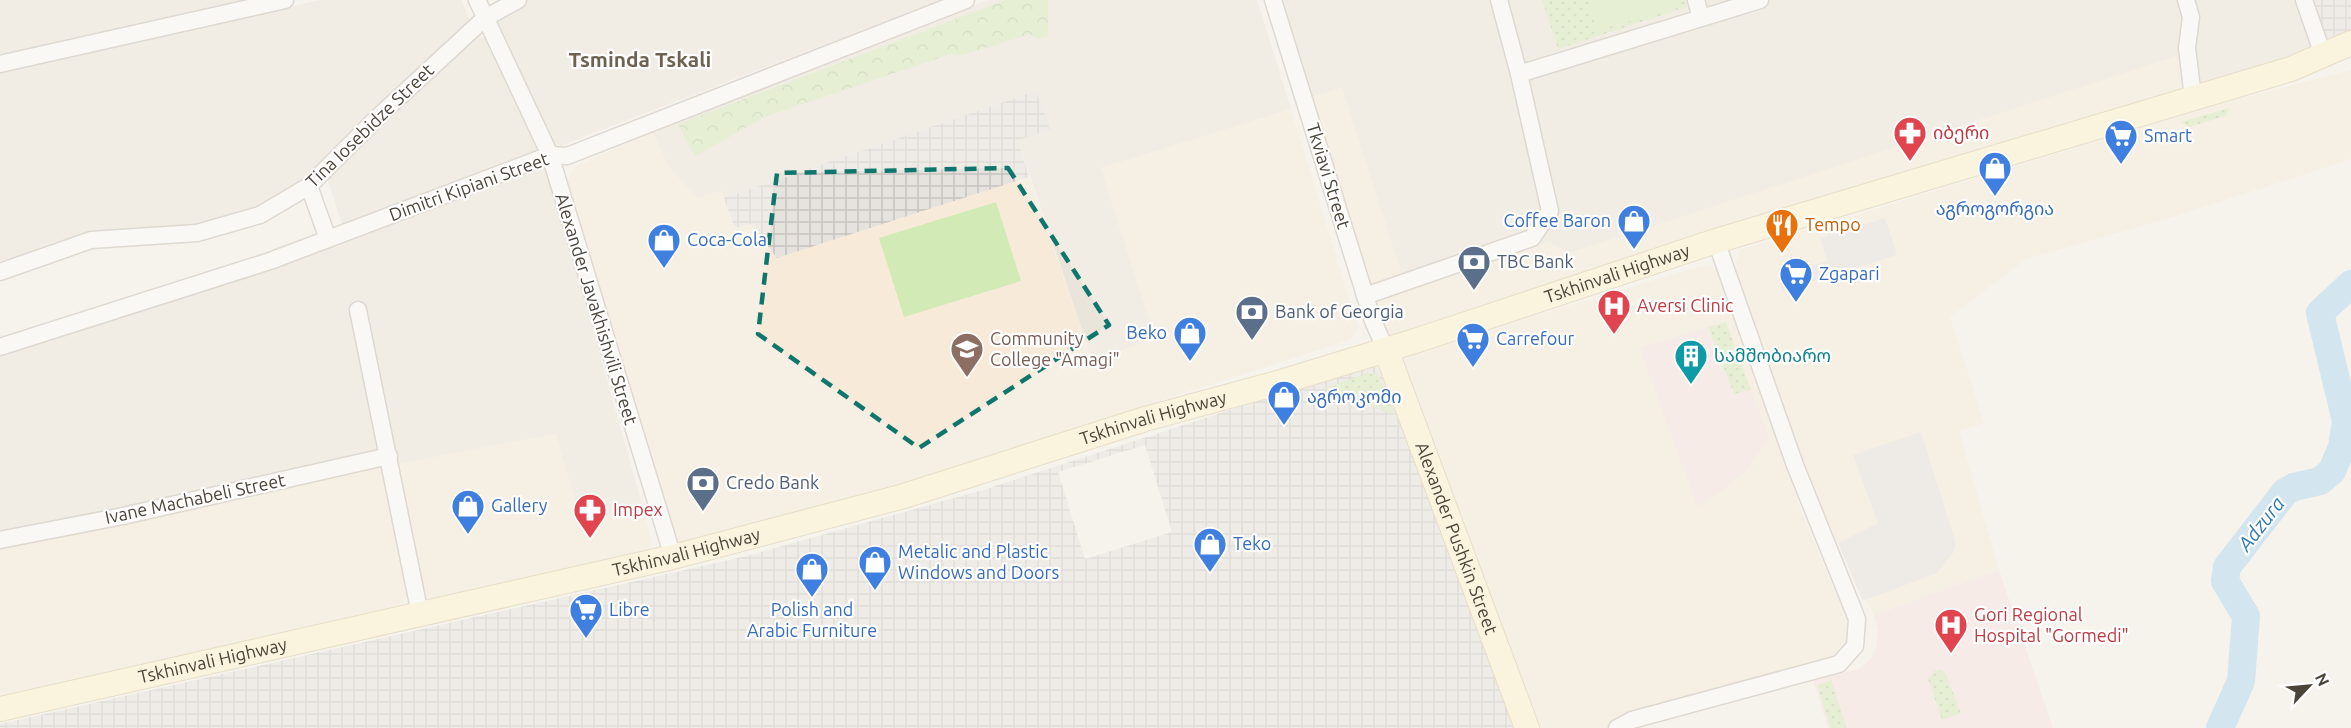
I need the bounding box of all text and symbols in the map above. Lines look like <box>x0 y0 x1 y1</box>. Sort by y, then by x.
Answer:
district label: Tsminda Tskali <box>569 47 711 71</box>
street label: Tina Iosebidze Street <box>302 59 437 191</box>
pharmacy icon: იბერი <box>1892 115 1928 162</box>
supermarket icon: Smart <box>2103 118 2139 165</box>
street label: Tkviavi Street <box>1303 121 1354 231</box>
place label: იბერი <box>1933 122 1989 144</box>
place label: Smart <box>2144 125 2192 145</box>
street label: Dimitri Kipiani Street <box>386 148 551 224</box>
shop icon: აგროგორგია <box>1977 150 2013 197</box>
street label: Alexander Javakhishvili Street <box>552 191 642 427</box>
place label: აგროგორგია <box>1936 198 2054 220</box>
shop icon: Coffee Baron <box>1616 203 1652 250</box>
restaurant icon: Tempo <box>1764 207 1800 254</box>
place label: Coffee Baron <box>1503 210 1611 230</box>
place label: Tempo <box>1805 214 1861 234</box>
shop icon: Coca-Cola <box>646 222 682 269</box>
place label: Coca-Cola <box>687 229 767 249</box>
street label: Tskhinvali Highway <box>1542 239 1692 306</box>
bank icon: TBC Bank <box>1456 244 1492 291</box>
place label: TBC Bank <box>1497 251 1574 271</box>
supermarket icon: Zgapari <box>1778 256 1814 303</box>
place label: Zgapari <box>1819 263 1880 283</box>
hospital icon: Aversi Clinic <box>1596 288 1632 335</box>
bank icon: Bank of Georgia <box>1234 294 1270 341</box>
place label: Aversi Clinic <box>1637 295 1733 315</box>
place label: Bank of Georgia <box>1275 301 1404 321</box>
shop icon: Beko <box>1172 315 1208 362</box>
supermarket icon: Carrefour <box>1455 321 1491 368</box>
place label: Beko <box>1126 322 1167 342</box>
place label: Community College "Amagi" <box>990 328 1120 369</box>
place label: Carrefour <box>1496 328 1575 348</box>
school or university icon: Community College "Amagi" <box>949 331 985 378</box>
building icon: სამშობიარო <box>1673 338 1709 385</box>
place label: სამშობიარო <box>1714 345 1831 365</box>
shop icon: აგროკომი <box>1266 379 1302 426</box>
street label: Tskhinvali Highway <box>1077 386 1229 448</box>
place label: აგროკომი <box>1307 386 1402 408</box>
street label: Alexander Pushkin Street <box>1412 439 1502 637</box>
bank icon: Credo Bank <box>685 465 721 512</box>
street label: Ivane Machabeli Street <box>103 469 287 527</box>
place label: Credo Bank <box>726 472 819 492</box>
shop icon: Gallery <box>450 488 486 535</box>
pharmacy icon: Impex <box>572 492 608 539</box>
water label: Adzura <box>2232 492 2289 556</box>
place label: Gallery <box>491 495 548 515</box>
place label: Impex <box>613 499 663 519</box>
street label: Tskhinvali Highway <box>610 523 763 579</box>
shop icon: Teko <box>1192 526 1228 573</box>
place label: Teko <box>1233 533 1271 553</box>
place label: Metalic and Plastic Windows and Doors <box>898 541 1059 582</box>
shop icon: Metalic and Plastic Windows and Doors <box>857 544 893 591</box>
shop icon: Polish and Arabic Furniture <box>794 551 830 598</box>
supermarket icon: Libre <box>568 592 604 639</box>
place label: Libre <box>609 599 650 619</box>
place label: Polish and Arabic Furniture <box>747 599 877 640</box>
place label: Gori Regional Hospital "Gormedi" <box>1974 604 2129 645</box>
hospital icon: Gori Regional Hospital "Gormedi" <box>1933 607 1969 654</box>
street label: Tskhinvali Highway <box>136 633 289 686</box>
north arrow <box>2279 656 2339 716</box>
text: N <box>2312 670 2333 689</box>

